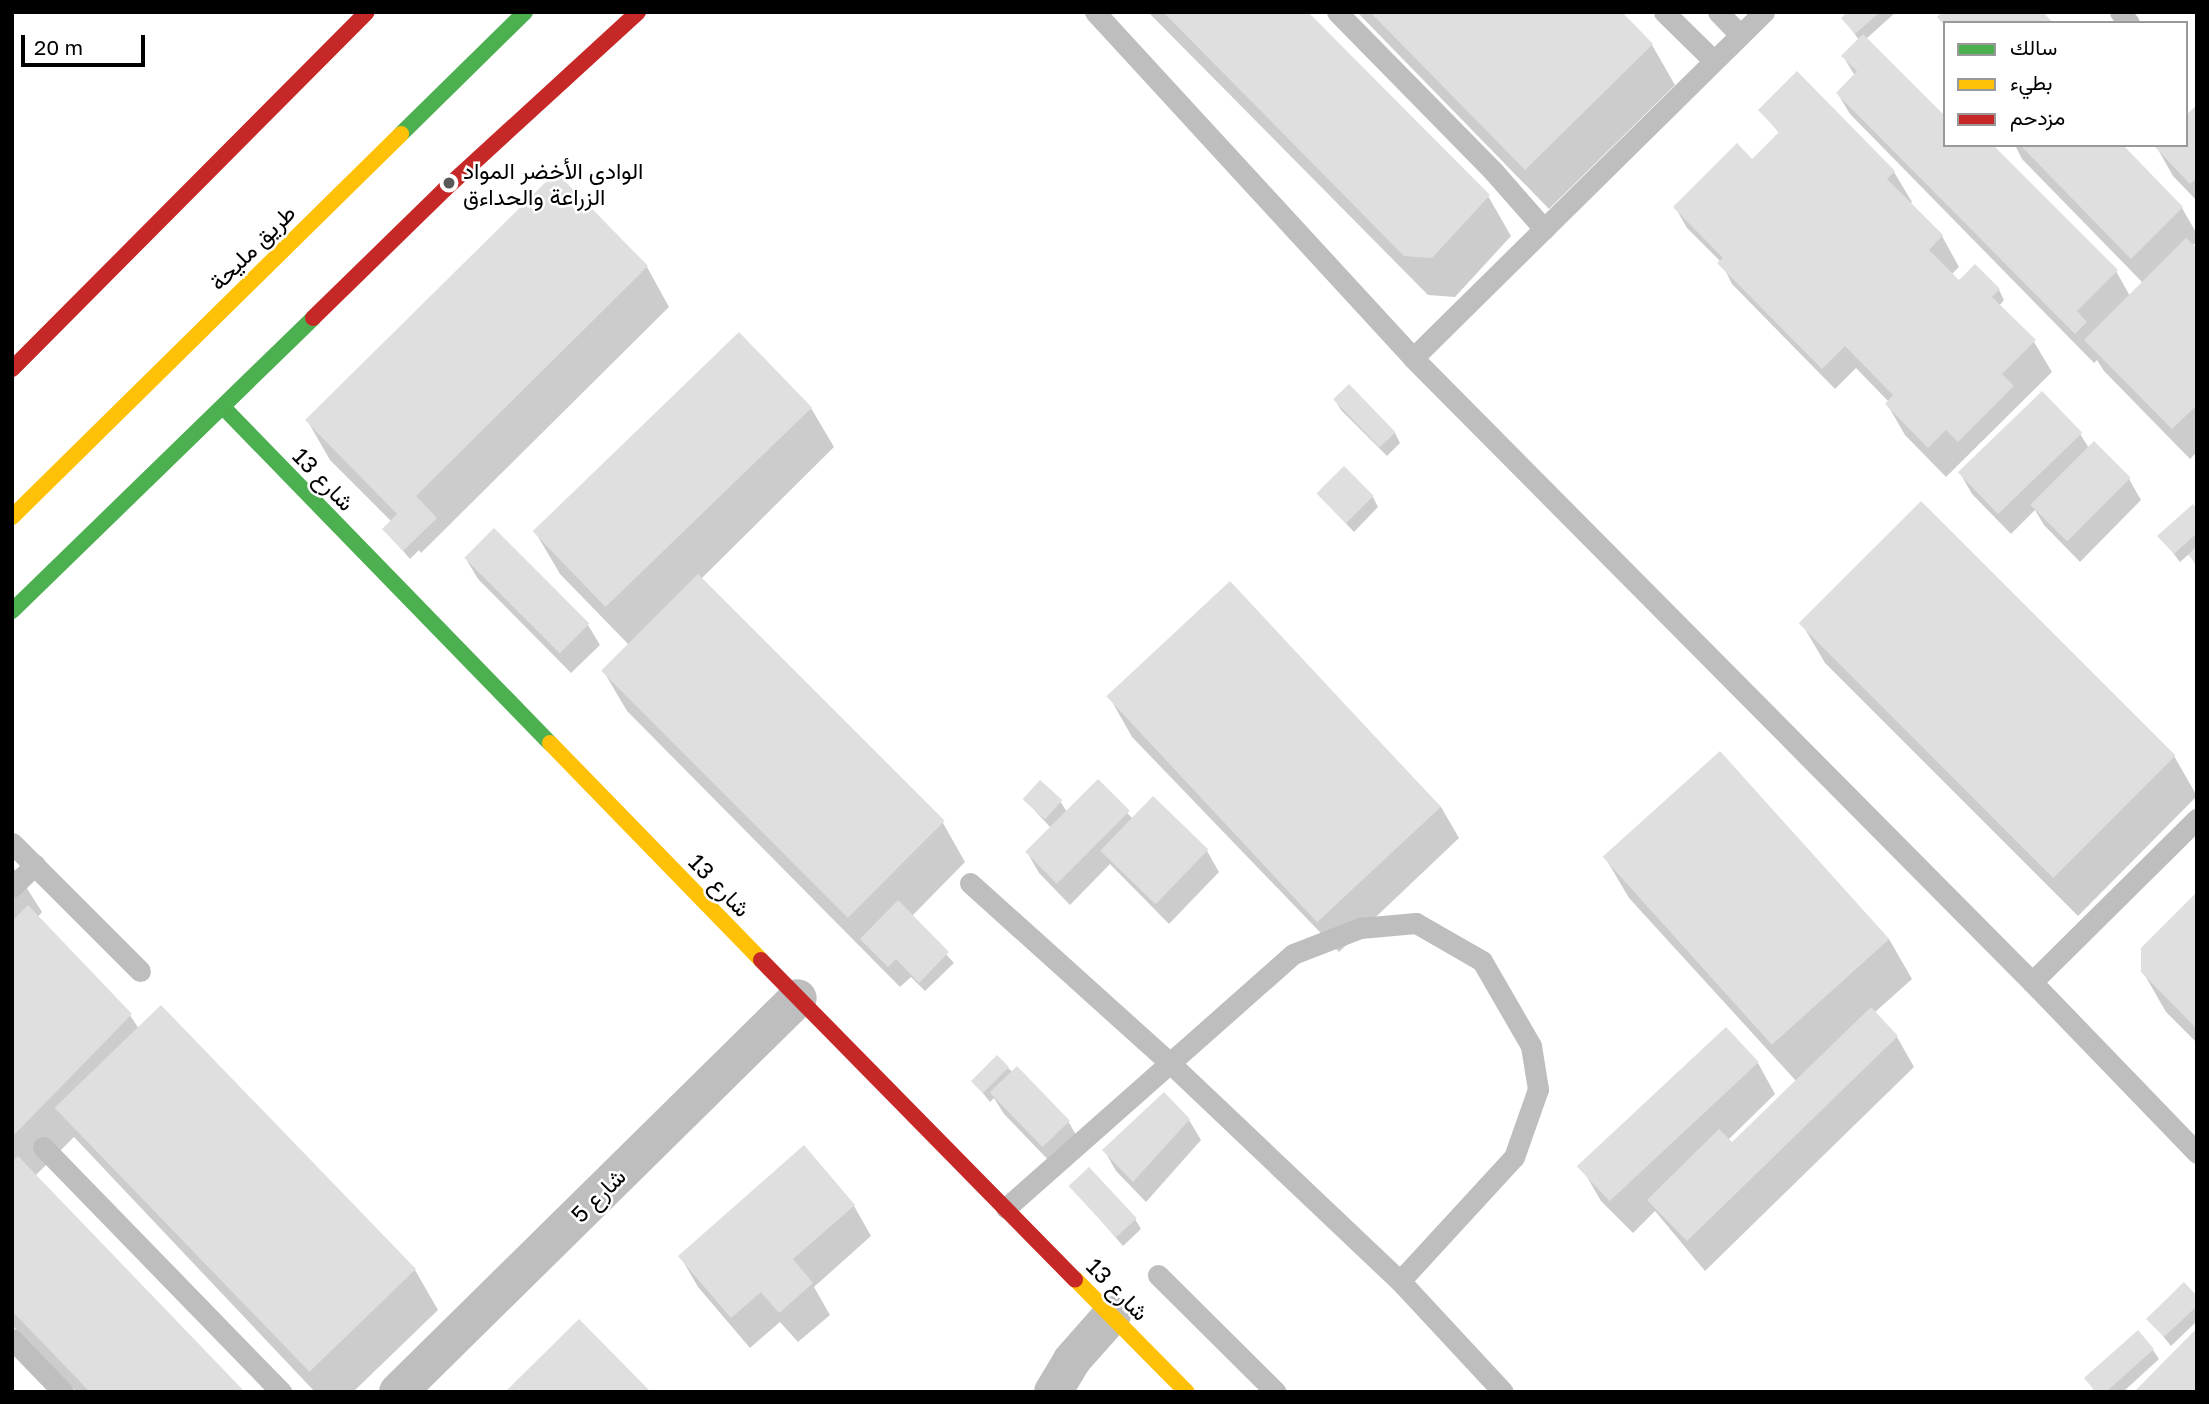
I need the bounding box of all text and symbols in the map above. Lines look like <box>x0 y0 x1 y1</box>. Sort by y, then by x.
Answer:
scale bar <box>24 21 149 65</box>
legend <box>1943 21 2188 147</box>
text: 20 m <box>34 34 83 60</box>
text: سالك <box>2010 34 2057 60</box>
text: بطيء <box>2010 69 2053 95</box>
text: مزدحم <box>2010 104 2065 130</box>
place label: الوادى الأخضر المواد الزراعة والحداءق <box>463 156 643 210</box>
marker: الوادى الأخضر المواد الزراعة والحداءق <box>441 175 457 191</box>
street label: طريق مليحة <box>203 198 301 296</box>
street label: شارع 13 <box>287 442 361 516</box>
street label: شارع 13 <box>683 848 757 922</box>
street label: شارع 5 <box>565 1162 631 1228</box>
street label: شارع 13 <box>1081 1252 1155 1326</box>

